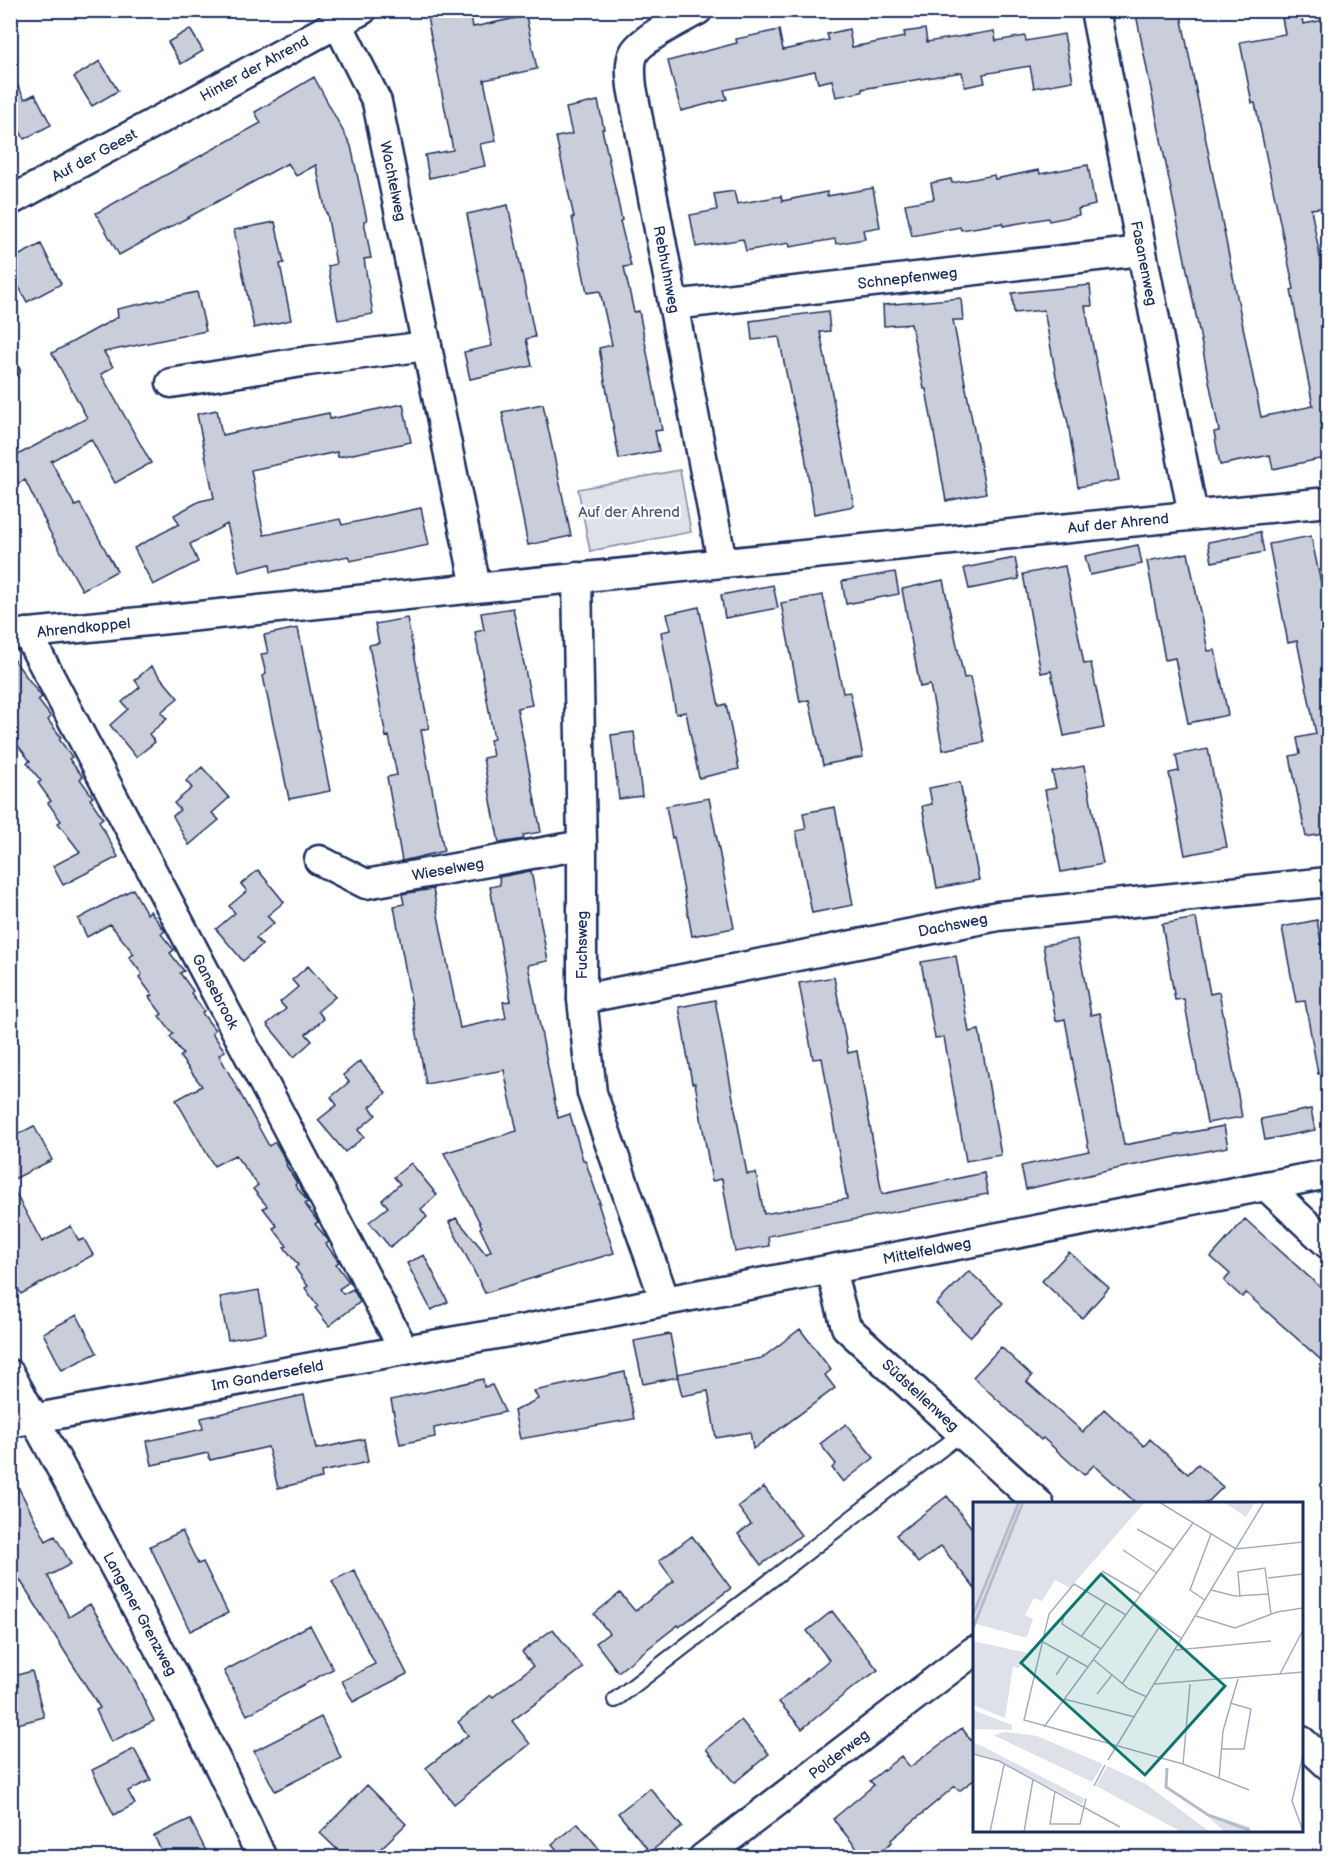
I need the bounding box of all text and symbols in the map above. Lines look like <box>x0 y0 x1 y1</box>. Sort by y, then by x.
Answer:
street label: Hinter der Ahrend <box>197 32 312 106</box>
street label: Auf der Geest <box>49 125 141 186</box>
street label: Wachtelweg <box>375 139 410 223</box>
street label: Fasanenweg <box>1126 219 1161 307</box>
street label: Rebhuhnweg <box>648 224 684 315</box>
street label: Schnepfenweg <box>857 263 958 294</box>
park label: Auf der Ahrend <box>578 503 680 522</box>
street label: Auf der Ahrend <box>1067 509 1170 538</box>
street label: Ahrendkoppel <box>36 614 131 642</box>
street label: Wieselweg <box>411 854 485 886</box>
street label: Dachsweg <box>916 909 989 942</box>
street label: Fuchsweg <box>573 911 592 979</box>
street label: Gansebrook <box>187 951 243 1033</box>
street label: Mittelfeldweg <box>881 1234 973 1269</box>
street label: Im Gandersefeld <box>210 1356 325 1395</box>
street label: Südstellenweg <box>878 1356 963 1436</box>
inset map <box>973 1502 1303 1832</box>
street label: Langener Grenzweg <box>98 1549 181 1679</box>
street label: Polderweg <box>805 1725 873 1784</box>

